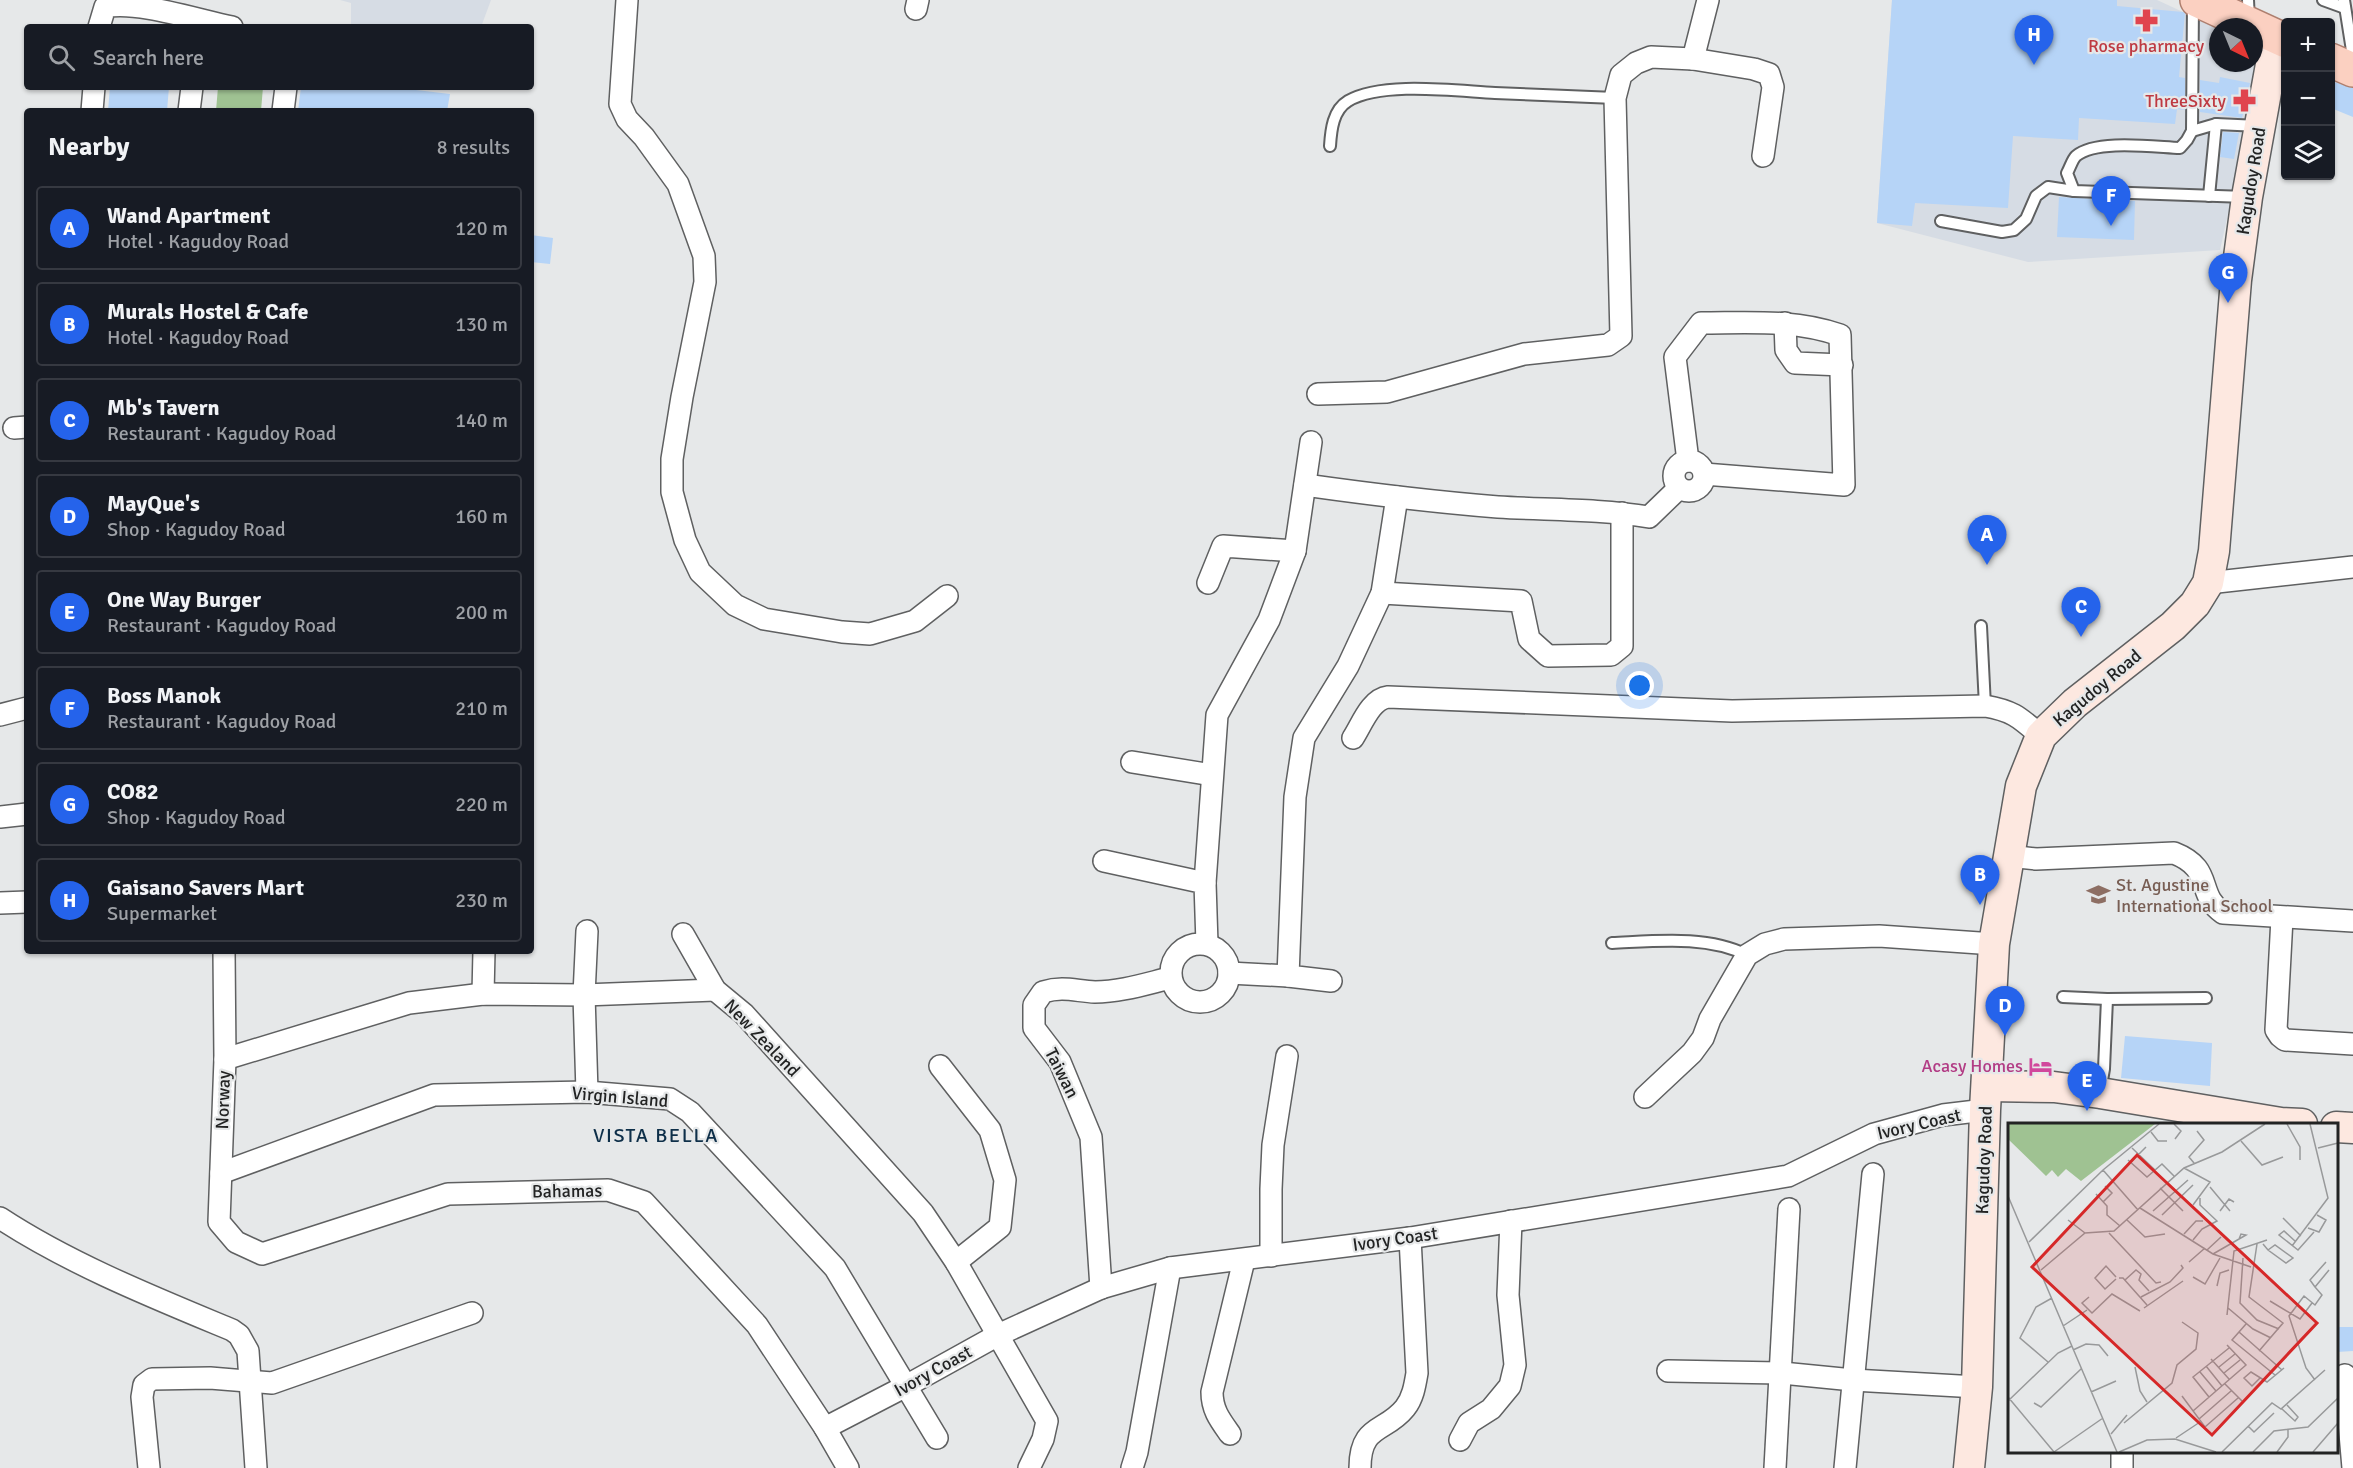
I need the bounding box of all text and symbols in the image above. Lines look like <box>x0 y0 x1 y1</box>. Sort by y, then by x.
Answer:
pharmacy icon: Rose pharmacy <box>2133 7 2159 33</box>
pin: H <box>2014 16 2054 65</box>
north arrow <box>2209 18 2263 72</box>
map controls <box>2281 18 2335 180</box>
button: + <box>2281 18 2335 72</box>
search box <box>24 24 534 90</box>
place label: Rose pharmacy <box>2088 35 2205 57</box>
icon: search <box>45 41 78 74</box>
text: Search here <box>93 44 204 71</box>
button: − <box>2281 72 2335 126</box>
pharmacy icon: ThreeSixty <box>2231 88 2257 114</box>
place label: ThreeSixty <box>2145 90 2227 112</box>
street label: Kagudoy Road <box>2232 126 2270 236</box>
button: layers <box>2281 126 2335 180</box>
text: Nearby <box>48 131 129 163</box>
text: 8 results <box>437 135 510 160</box>
pin: F <box>2092 176 2130 226</box>
text: Wand Apartment <box>107 202 270 229</box>
text: A <box>63 216 76 241</box>
text: 120 m <box>455 216 508 241</box>
text: Hotel · Kagudoy Road <box>107 229 289 254</box>
pin: G <box>2208 254 2248 303</box>
text: Murals Hostel & Cafe <box>107 298 308 325</box>
text: B <box>63 312 76 337</box>
text: 130 m <box>455 312 508 337</box>
text: Hotel · Kagudoy Road <box>107 325 289 350</box>
text: Mb's Tavern <box>107 394 219 421</box>
text: C <box>63 408 76 433</box>
text: 140 m <box>455 408 508 433</box>
text: Restaurant · Kagudoy Road <box>107 421 336 446</box>
text: MayQue's <box>107 490 200 517</box>
text: D <box>63 504 76 529</box>
text: 160 m <box>455 504 508 529</box>
pin: A <box>1968 516 2006 565</box>
text: Shop · Kagudoy Road <box>107 517 286 542</box>
text: One Way Burger <box>107 586 261 613</box>
pin: C <box>2062 588 2100 637</box>
text: E <box>64 600 75 625</box>
text: 200 m <box>455 600 508 625</box>
text: Restaurant · Kagudoy Road <box>107 613 336 638</box>
street label: Kagudoy Road <box>2048 645 2146 731</box>
your location <box>1625 671 1654 700</box>
text: Boss Manok <box>107 682 221 709</box>
text: F <box>64 696 75 721</box>
text: 210 m <box>455 696 508 721</box>
text: Restaurant · Kagudoy Road <box>107 709 336 734</box>
text: CO82 <box>107 778 159 805</box>
text: G <box>63 792 76 817</box>
text: 220 m <box>455 792 508 817</box>
text: Shop · Kagudoy Road <box>107 805 286 830</box>
pin: B <box>1960 856 2000 905</box>
text: Gaisano Savers Mart <box>107 874 304 901</box>
place label: St. Agustine International School <box>2116 874 2273 917</box>
school or university icon: St. Agustine International School <box>2085 882 2111 908</box>
text: H <box>63 888 76 913</box>
text: 230 m <box>455 888 508 913</box>
text: Supermarket <box>107 901 217 926</box>
pin: D <box>1986 986 2024 1036</box>
street label: New Zealand <box>720 995 804 1081</box>
street label: Taiwan <box>1040 1044 1084 1102</box>
hotel icon: Acasy Homes <box>2028 1053 2054 1079</box>
place label: Acasy Homes <box>1922 1055 2023 1077</box>
pin: E <box>2068 1062 2106 1111</box>
street label: Norway <box>211 1070 235 1130</box>
street label: Virgin Island <box>571 1082 669 1112</box>
street label: Ivory Coast <box>1875 1104 1963 1144</box>
street label: Kagudoy Road <box>1971 1105 1997 1215</box>
district label: VISTA BELLA <box>593 1123 719 1148</box>
inset map <box>2008 1123 2338 1453</box>
street label: Bahamas <box>532 1179 602 1203</box>
street label: Ivory Coast <box>1351 1222 1439 1256</box>
street label: Ivory Coast <box>890 1341 976 1401</box>

